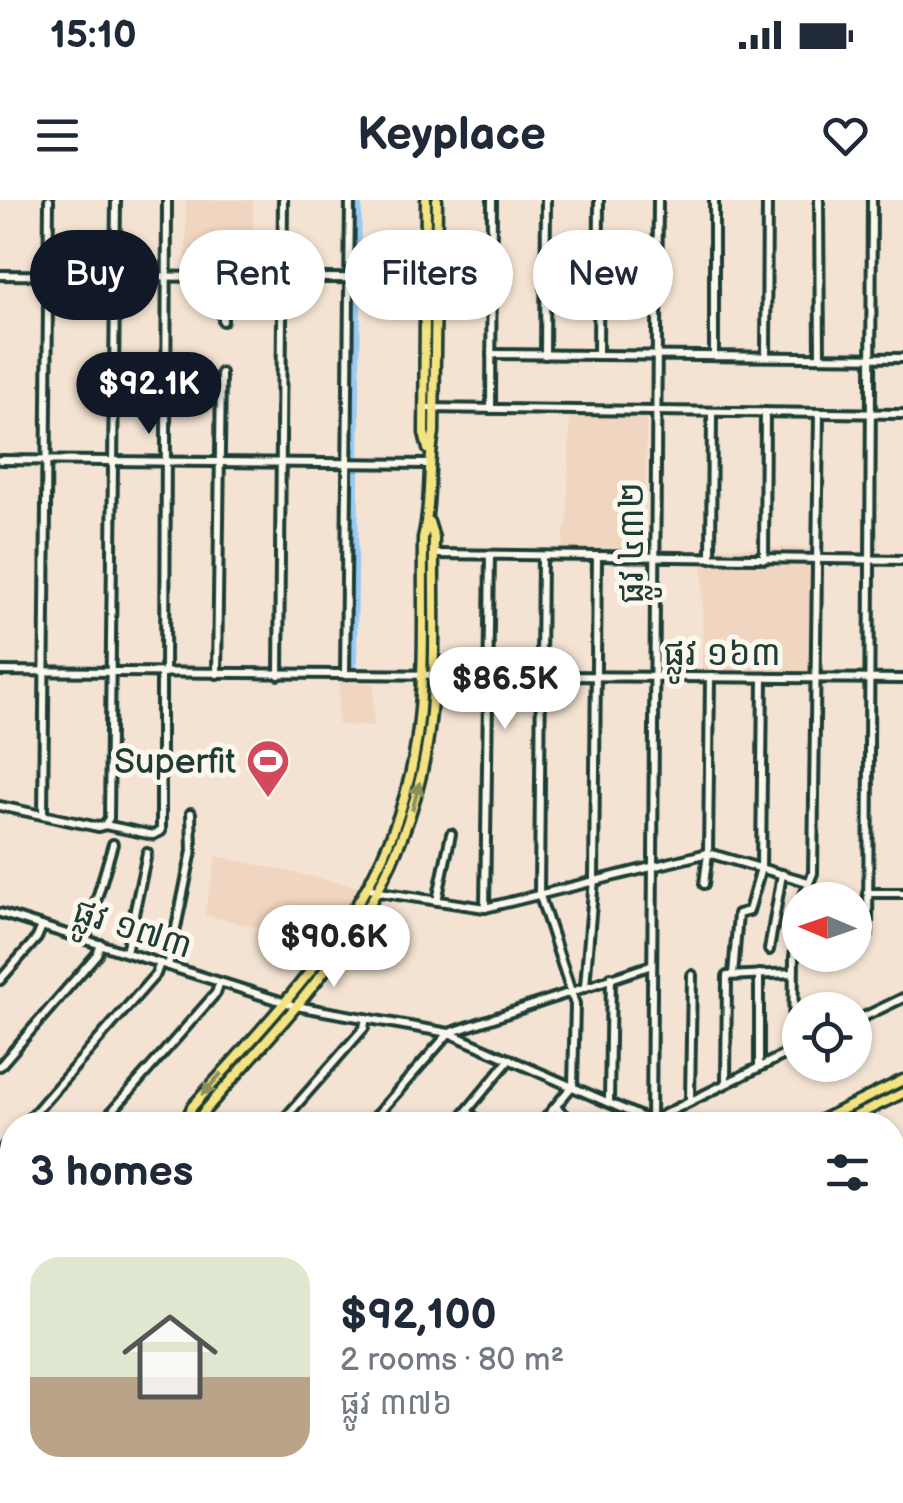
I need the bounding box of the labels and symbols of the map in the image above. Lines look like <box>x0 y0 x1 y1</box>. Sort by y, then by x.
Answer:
pin: $92.1K <box>68 352 230 437</box>
street label: ផ្លូវ ៤៣២ <box>611 482 662 604</box>
street label: ផ្លូវ ១៦៣ <box>663 633 781 684</box>
pin: $86.5K <box>424 647 586 732</box>
sports icon: Superfit <box>245 738 291 799</box>
place label: Superfit <box>114 741 236 784</box>
one-way arrow <box>409 780 425 811</box>
north arrow <box>782 882 872 972</box>
street label: ផ្លូវ ១៧៣ <box>65 890 198 977</box>
pin: $90.6K <box>253 905 415 990</box>
one-way arrow <box>201 1071 223 1096</box>

